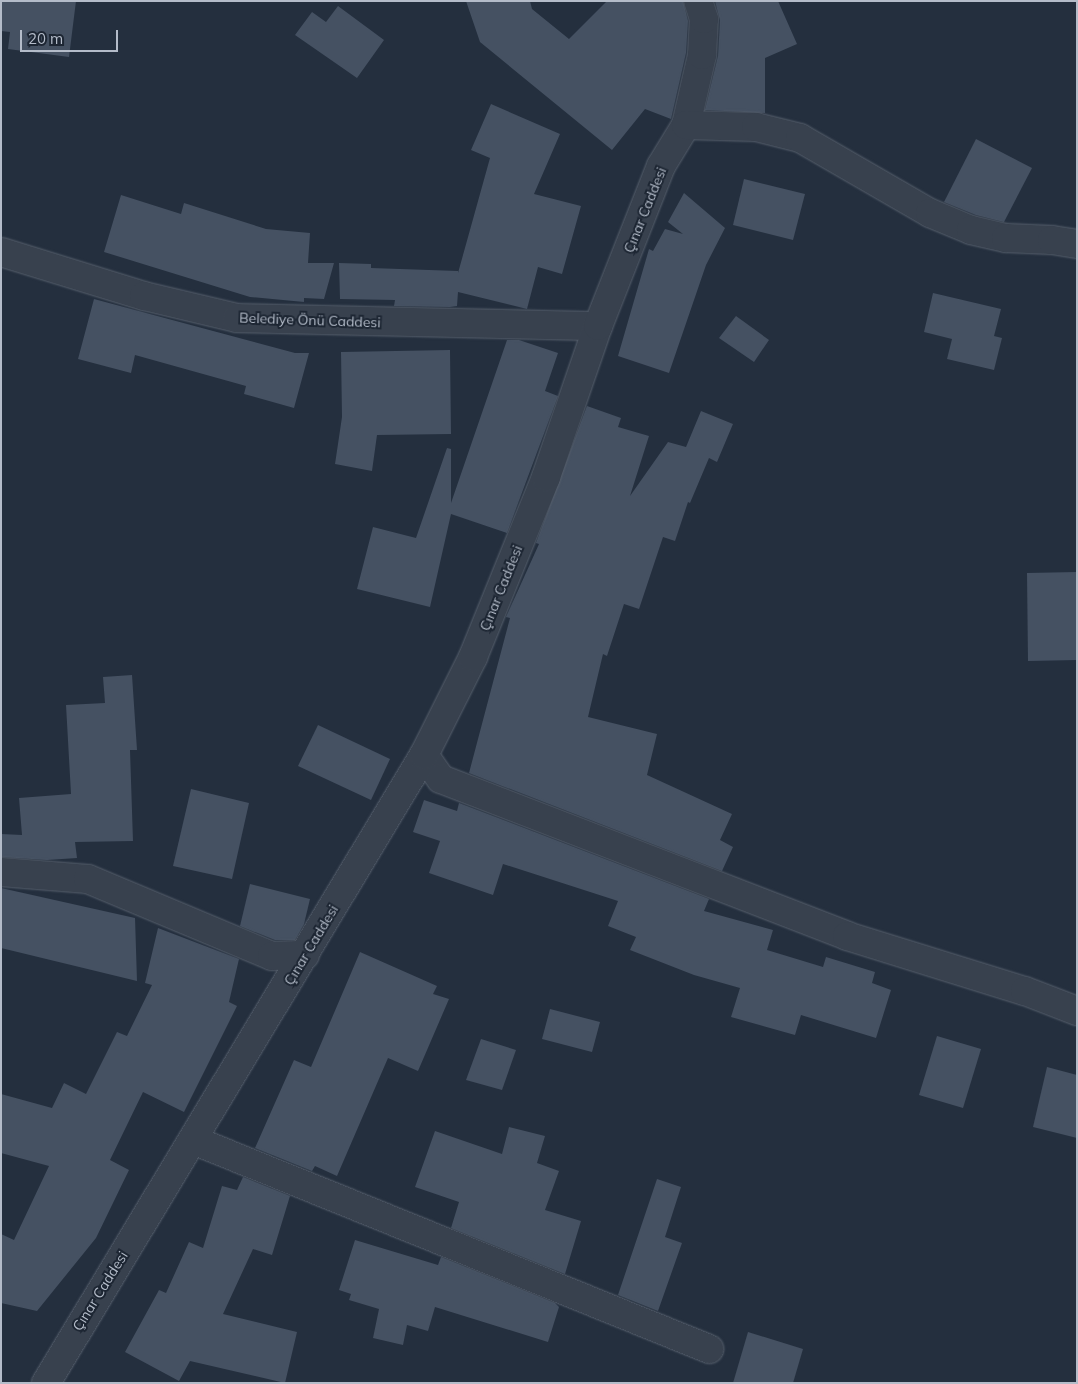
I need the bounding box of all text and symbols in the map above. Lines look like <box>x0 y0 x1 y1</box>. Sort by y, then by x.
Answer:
scale bar <box>22 20 120 52</box>
text: 20 m <box>28 29 63 48</box>
street label: Çınar Caddesi <box>620 165 670 255</box>
street label: Belediye Önü Caddesi <box>239 309 381 331</box>
street label: Çınar Caddesi <box>476 543 526 633</box>
street label: Çınar Caddesi <box>280 902 342 988</box>
street label: Çınar Caddesi <box>69 1248 131 1334</box>

